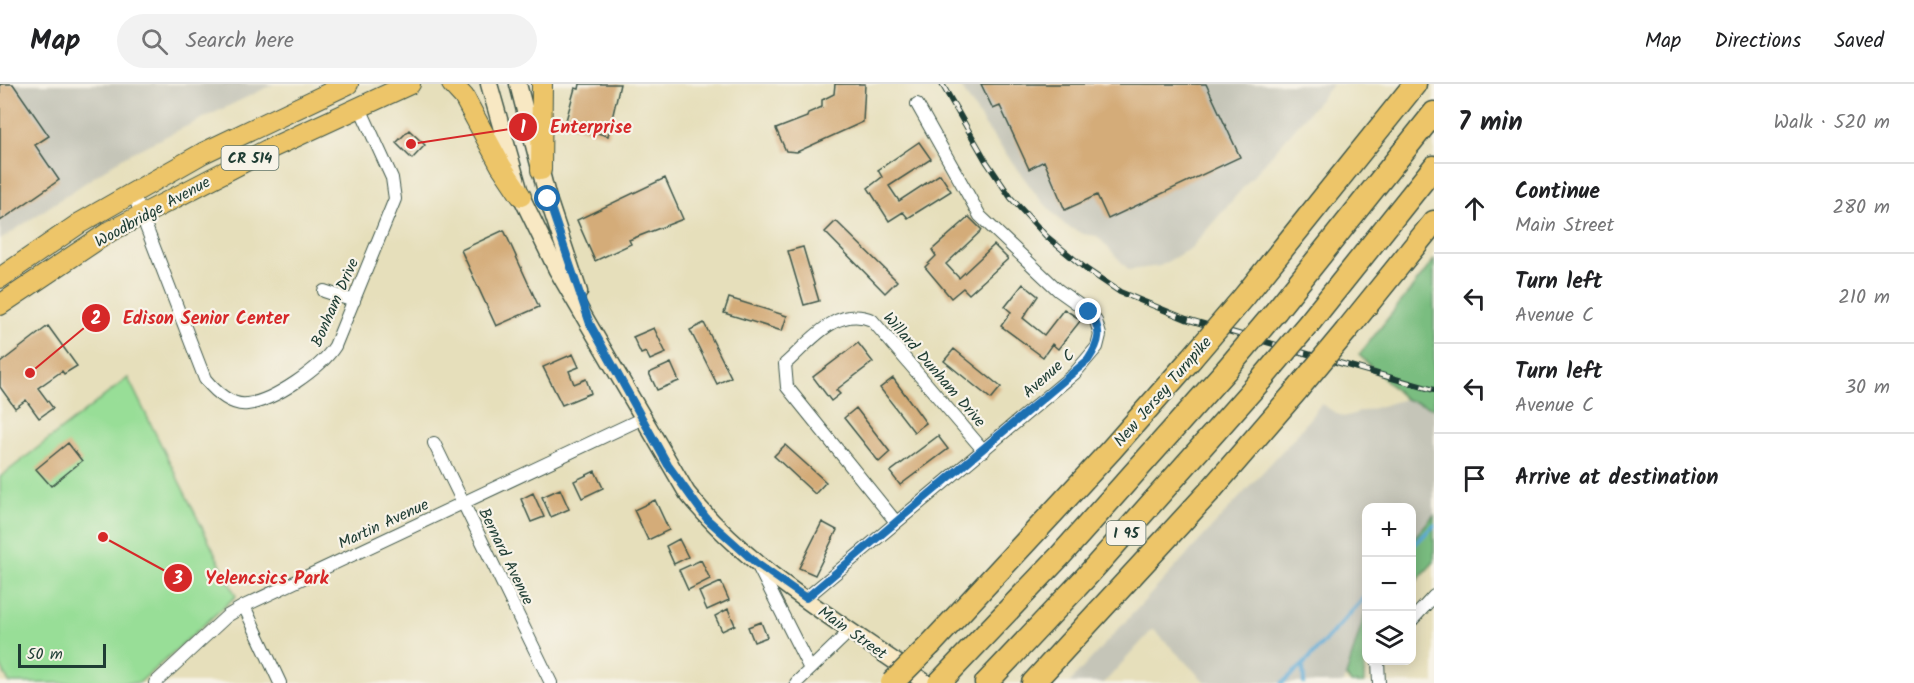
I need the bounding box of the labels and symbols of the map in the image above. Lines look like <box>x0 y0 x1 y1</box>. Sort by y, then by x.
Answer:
callout: Enterprise <box>508 109 644 145</box>
text: 1 <box>520 114 526 143</box>
text: Enterprise <box>550 114 632 143</box>
road number: CR 514 <box>222 146 278 170</box>
street label: Woodbridge Avenue <box>90 170 215 254</box>
route start <box>534 185 560 211</box>
street label: Bonham Drive <box>305 254 366 351</box>
route end <box>1075 298 1101 324</box>
callout: Edison Senior Center <box>81 300 301 336</box>
text: 2 <box>91 305 101 334</box>
text: Edison Senior Center <box>123 305 291 334</box>
street label: Willard Dunham Drive <box>876 306 991 433</box>
street label: New Jersey Turnpike <box>1108 331 1218 453</box>
street label: Avenue C <box>1017 344 1081 405</box>
street label: Martin Avenue <box>334 492 433 556</box>
street label: Bernard Avenue <box>471 504 540 610</box>
road number: I 95 <box>1106 521 1146 545</box>
callout: Yelencsics Park <box>163 560 340 596</box>
text: 3 <box>172 565 183 594</box>
text: Yelencsics Park <box>206 565 330 594</box>
street label: Main Street <box>812 600 893 667</box>
scale bar <box>18 641 106 668</box>

